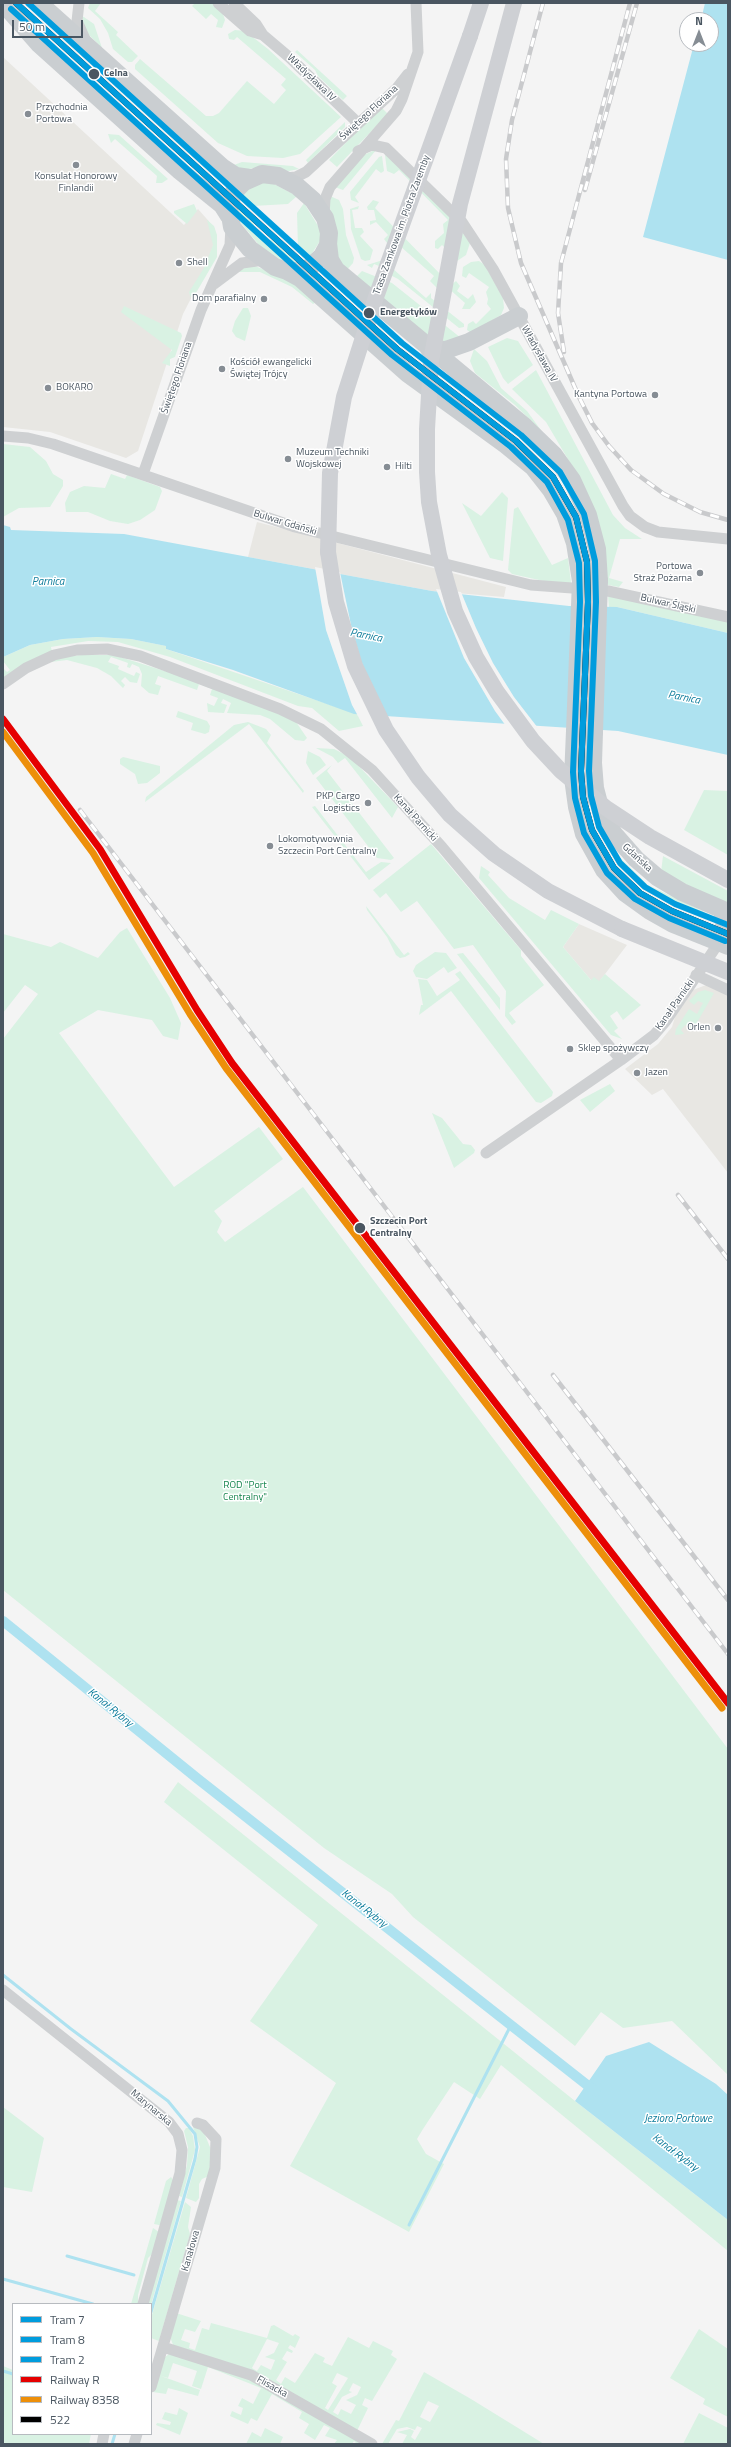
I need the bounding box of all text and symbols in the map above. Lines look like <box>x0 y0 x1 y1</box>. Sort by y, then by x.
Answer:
scale bar <box>14 12 85 38</box>
north arrow <box>679 12 719 52</box>
text: N <box>695 13 703 29</box>
text: 50 m <box>19 17 45 36</box>
street label: Władysława IV <box>284 52 338 104</box>
marker: Celna <box>87 67 101 81</box>
place label: Celna <box>104 68 128 80</box>
street label: Świętego Floriana <box>337 83 401 143</box>
place label: Przychodnia Portowa <box>36 102 88 126</box>
marker: Przychodnia Portowa <box>23 109 33 119</box>
street label: Trasa Zamkowa im. Piotra Zaremby <box>371 154 433 296</box>
marker: Konsulat Honorowy Finlandii <box>71 160 81 170</box>
place label: Konsulat Honorowy Finlandii <box>35 171 117 194</box>
place label: Shell <box>187 257 207 269</box>
marker: Shell <box>174 258 184 268</box>
place label: Dom parafialny <box>192 293 256 305</box>
marker: Dom parafialny <box>259 294 269 304</box>
marker: Energetyków <box>362 306 376 320</box>
place label: Energetyków <box>380 307 437 319</box>
street label: Władysława IV <box>519 324 559 384</box>
street label: Świętego Floriana <box>159 340 195 416</box>
place label: Kościół ewangelicki Świętej Trójcy <box>230 357 312 380</box>
marker: Kościół ewangelicki Świętej Trójcy <box>217 364 227 374</box>
place label: BOKARO <box>56 382 93 394</box>
marker: BOKARO <box>43 383 53 393</box>
place label: Kantyna Portowa <box>574 389 647 401</box>
marker: Kantyna Portowa <box>650 390 660 400</box>
place label: Muzeum Techniki Wojskowej <box>296 447 369 470</box>
marker: Muzeum Techniki Wojskowej <box>283 454 293 464</box>
place label: Hilti <box>395 461 412 473</box>
marker: Hilti <box>382 462 392 472</box>
street label: Bulwar Gdański <box>252 508 318 538</box>
place label: Portowa Straż Pożarna <box>633 561 692 584</box>
marker: Portowa Straż Pożarna <box>695 568 705 578</box>
water label: Parnica <box>32 575 64 589</box>
street label: Bulwar Śląski <box>639 592 697 616</box>
water label: Parnica <box>349 626 383 646</box>
water label: Parnica <box>667 688 701 708</box>
place label: PKP Cargo Logistics <box>316 791 360 814</box>
street label: Kanał Parnicki <box>391 792 439 844</box>
marker: PKP Cargo Logistics <box>363 798 373 808</box>
place label: Lokomotywownia Szczecin Port Centralny <box>278 834 376 858</box>
marker: Lokomotywownia Szczecin Port Centralny <box>265 841 275 851</box>
street label: Gdańska <box>620 841 654 875</box>
street label: Kanał Parnicki <box>653 977 697 1033</box>
place label: Orlen <box>687 1022 710 1034</box>
marker: Orlen <box>713 1023 723 1033</box>
place label: Sklep spożywczy <box>578 1043 649 1055</box>
marker: Sklep spożywczy <box>565 1044 575 1054</box>
place label: Jazen <box>645 1067 668 1079</box>
marker: Jazen <box>632 1068 642 1078</box>
place label: Szczecin Port Centralny <box>370 1216 427 1240</box>
marker: Szczecin Port Centralny <box>353 1221 367 1235</box>
park label: ROD "Port Centralny" <box>223 1480 267 1504</box>
water label: Kanał Rybny <box>85 1686 135 1730</box>
water label: Kanał Rybny <box>338 1887 390 1931</box>
street label: Marynarska <box>128 2087 174 2129</box>
water label: Jezioro Portowe <box>644 2112 712 2126</box>
water label: Kanał Rybny <box>649 2131 701 2175</box>
street label: Kanałowa <box>179 2229 203 2273</box>
legend <box>12 2303 152 2435</box>
text: Tram 7 <box>50 2310 85 2329</box>
text: Tram 8 <box>50 2330 85 2349</box>
text: Tram 2 <box>50 2350 85 2369</box>
text: Railway R <box>50 2370 100 2389</box>
street label: Flisacka <box>254 2374 290 2400</box>
text: Railway 8358 <box>50 2390 119 2409</box>
text: 522 <box>50 2410 70 2429</box>

